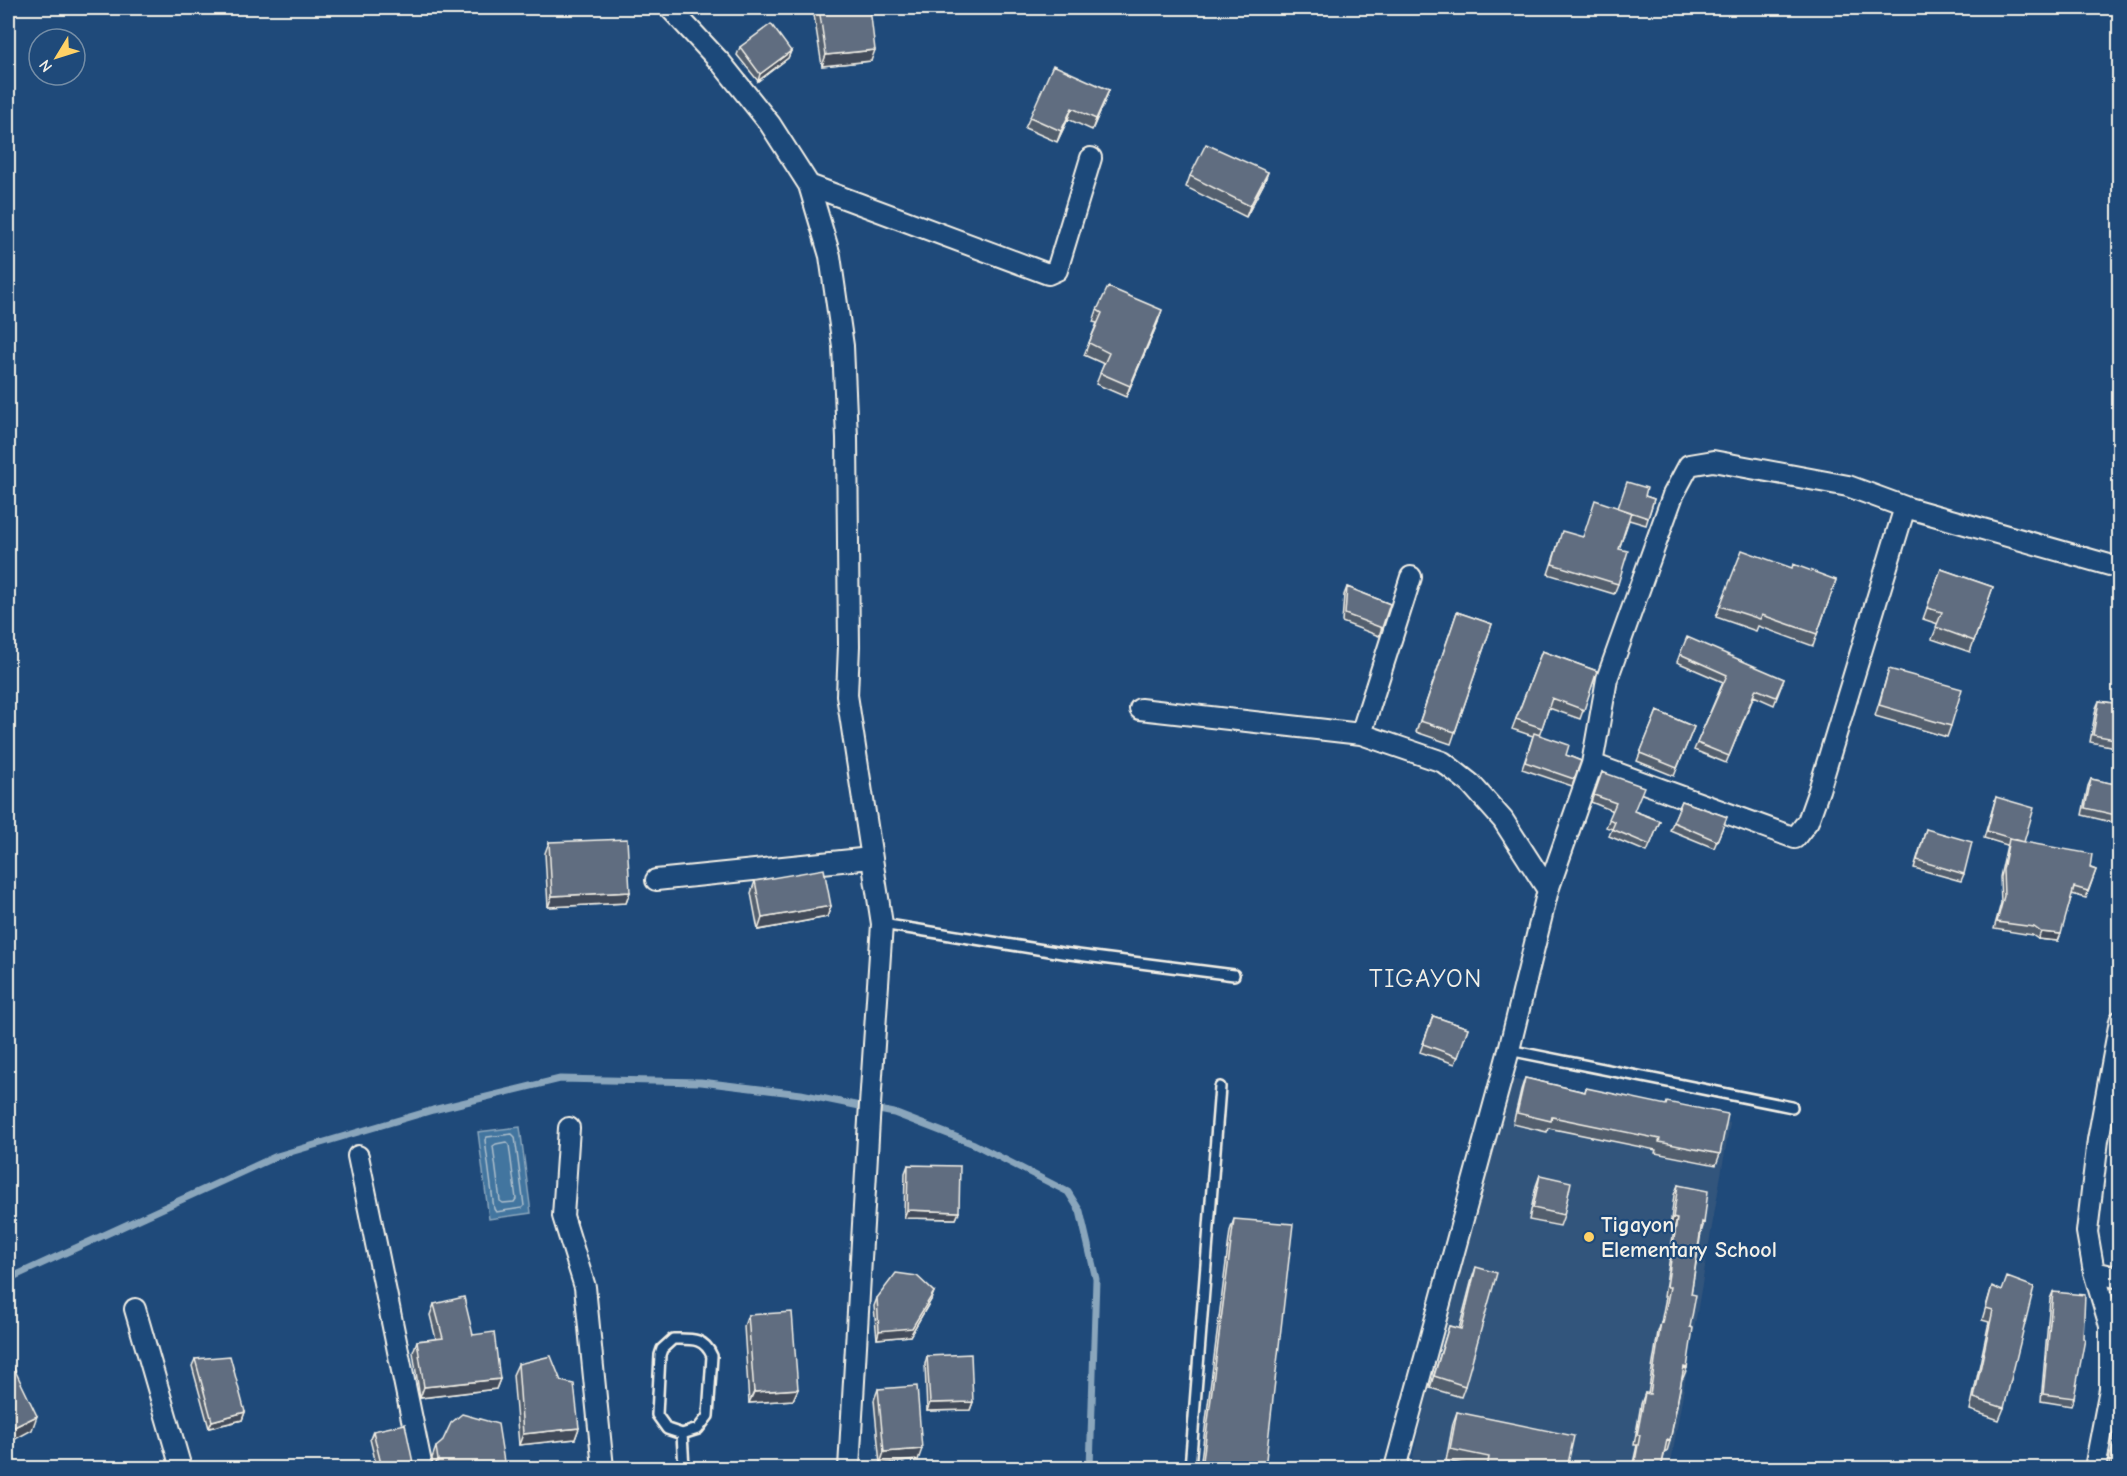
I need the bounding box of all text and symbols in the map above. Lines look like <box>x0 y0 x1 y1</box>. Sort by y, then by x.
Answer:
north arrow <box>27 27 87 87</box>
text: N <box>36 56 56 75</box>
district label: TIGAYON <box>1369 964 1483 994</box>
place label: Tigayon Elementary School <box>1601 1212 1777 1263</box>
marker: Tigayon Elementary School <box>1582 1230 1596 1244</box>

